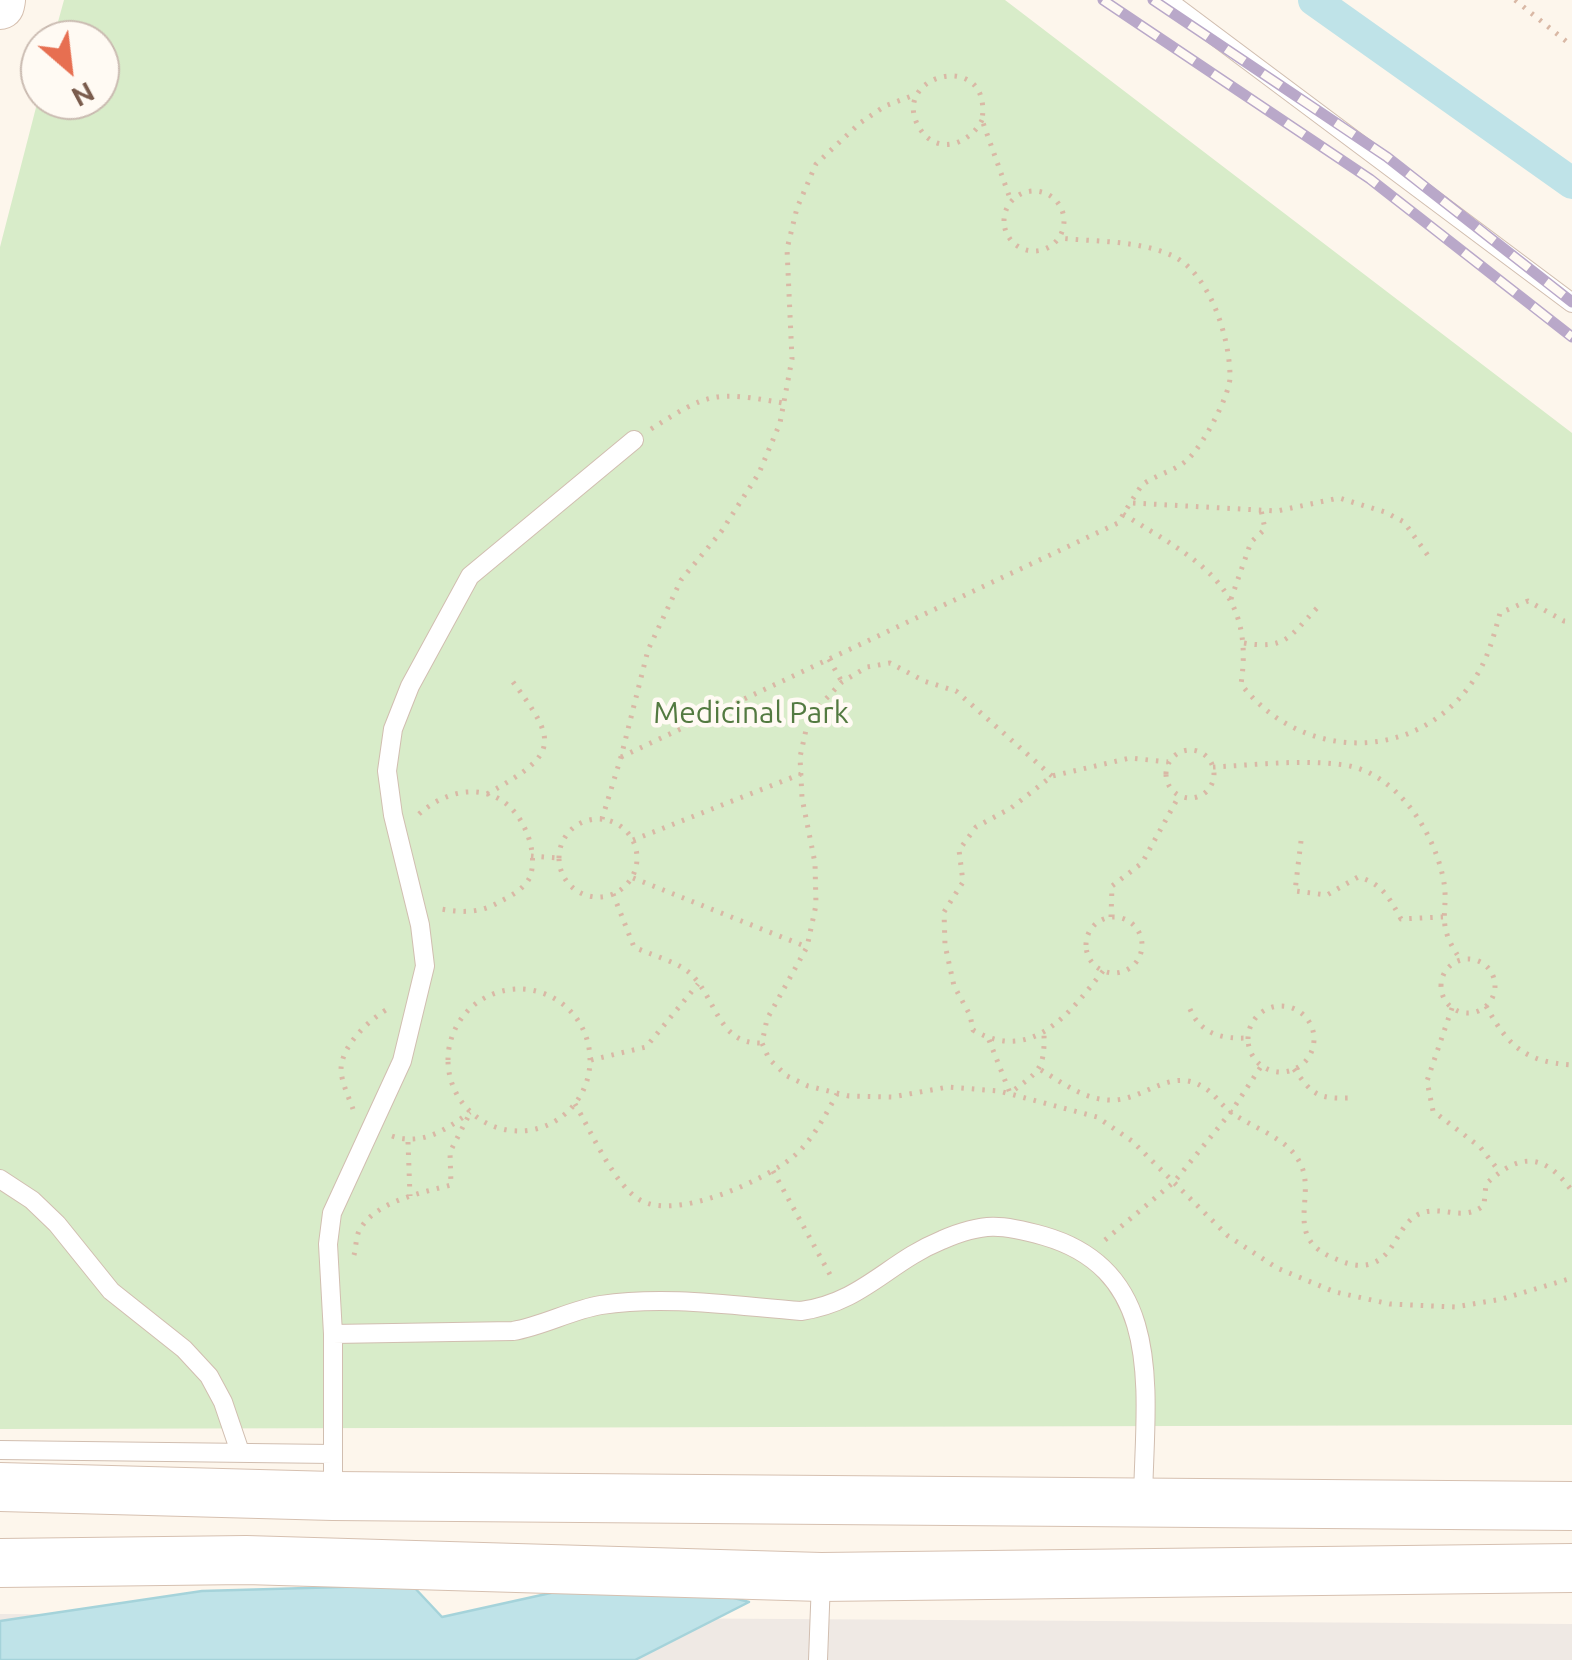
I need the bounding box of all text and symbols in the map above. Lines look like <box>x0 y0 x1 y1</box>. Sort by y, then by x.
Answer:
north arrow <box>20 20 120 120</box>
text: N <box>67 77 100 114</box>
park label: Medicinal Park <box>653 695 849 731</box>

